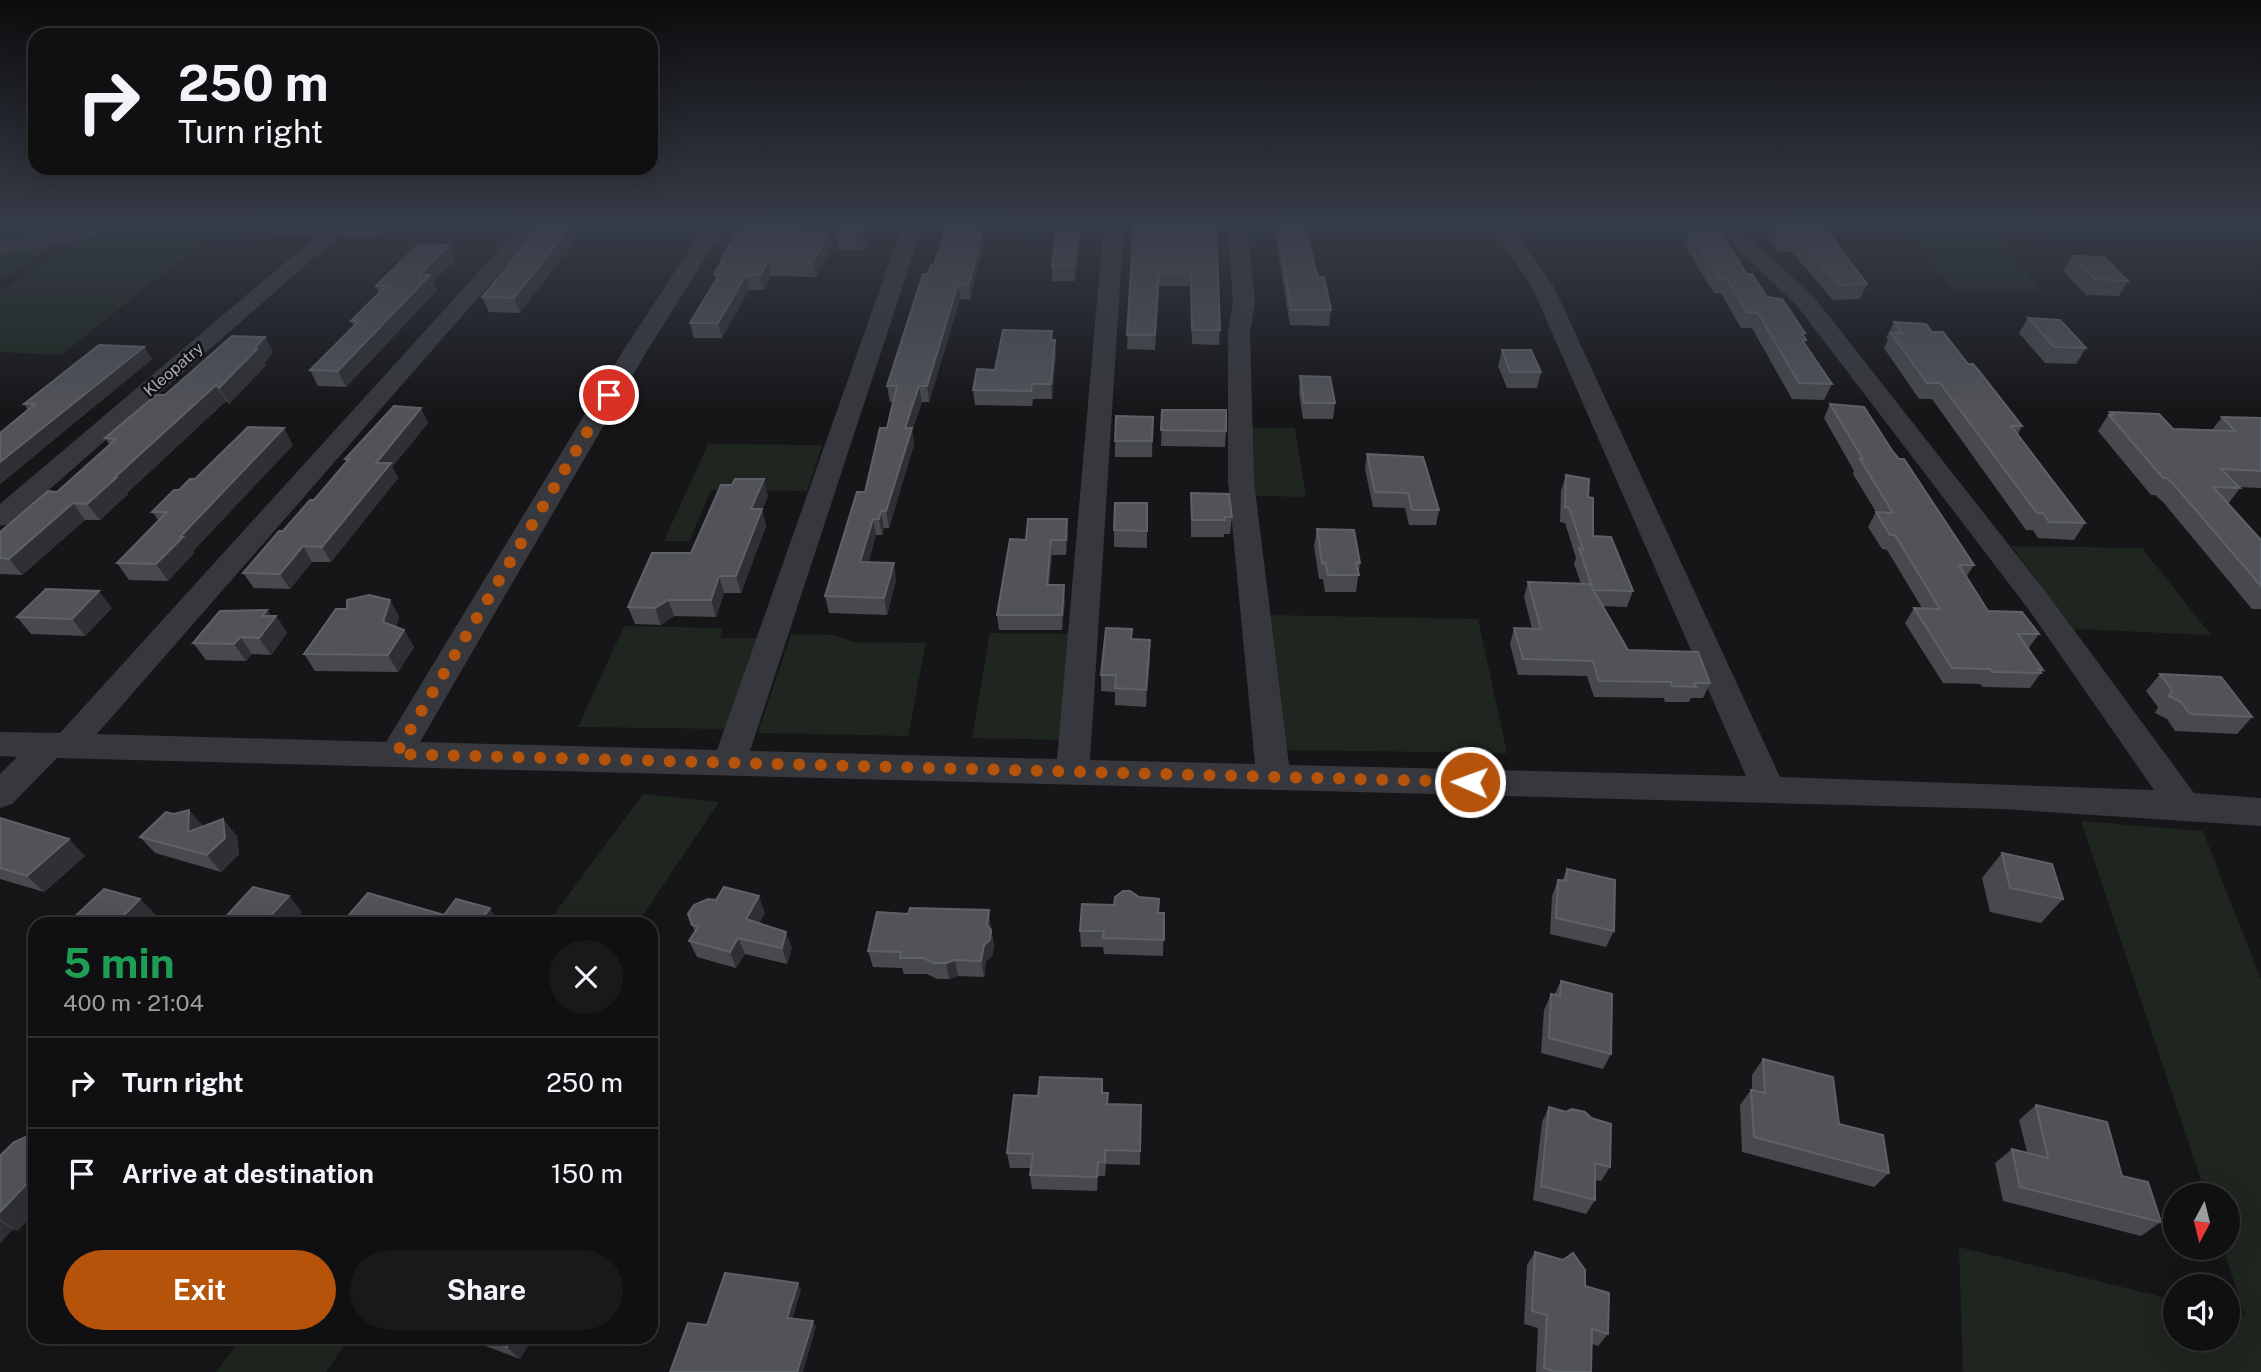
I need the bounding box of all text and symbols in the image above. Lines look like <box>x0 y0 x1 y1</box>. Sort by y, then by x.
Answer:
text: 250 m <box>178 54 329 112</box>
icon: right <box>63 56 154 147</box>
text: Turn right <box>178 113 323 150</box>
street label: Kleopatry <box>140 338 207 400</box>
pin <box>579 365 639 425</box>
icon: arrive <box>590 376 628 414</box>
position arrow <box>1433 745 1507 819</box>
text: 5 min <box>63 938 175 987</box>
button: close <box>549 940 623 1014</box>
text: 400 m · 21:04 <box>63 989 204 1016</box>
icon: right <box>63 1064 101 1102</box>
text: Turn right <box>122 1067 244 1098</box>
text: 250 m <box>546 1067 623 1098</box>
icon: arrive <box>63 1155 101 1193</box>
text: Arrive at destination <box>122 1158 374 1189</box>
text: 150 m <box>551 1158 623 1189</box>
north arrow <box>2163 1183 2240 1260</box>
map controls <box>2163 1183 2240 1351</box>
button: Exit <box>63 1250 336 1330</box>
button: Share <box>350 1250 623 1330</box>
button: sound <box>2163 1274 2240 1351</box>

